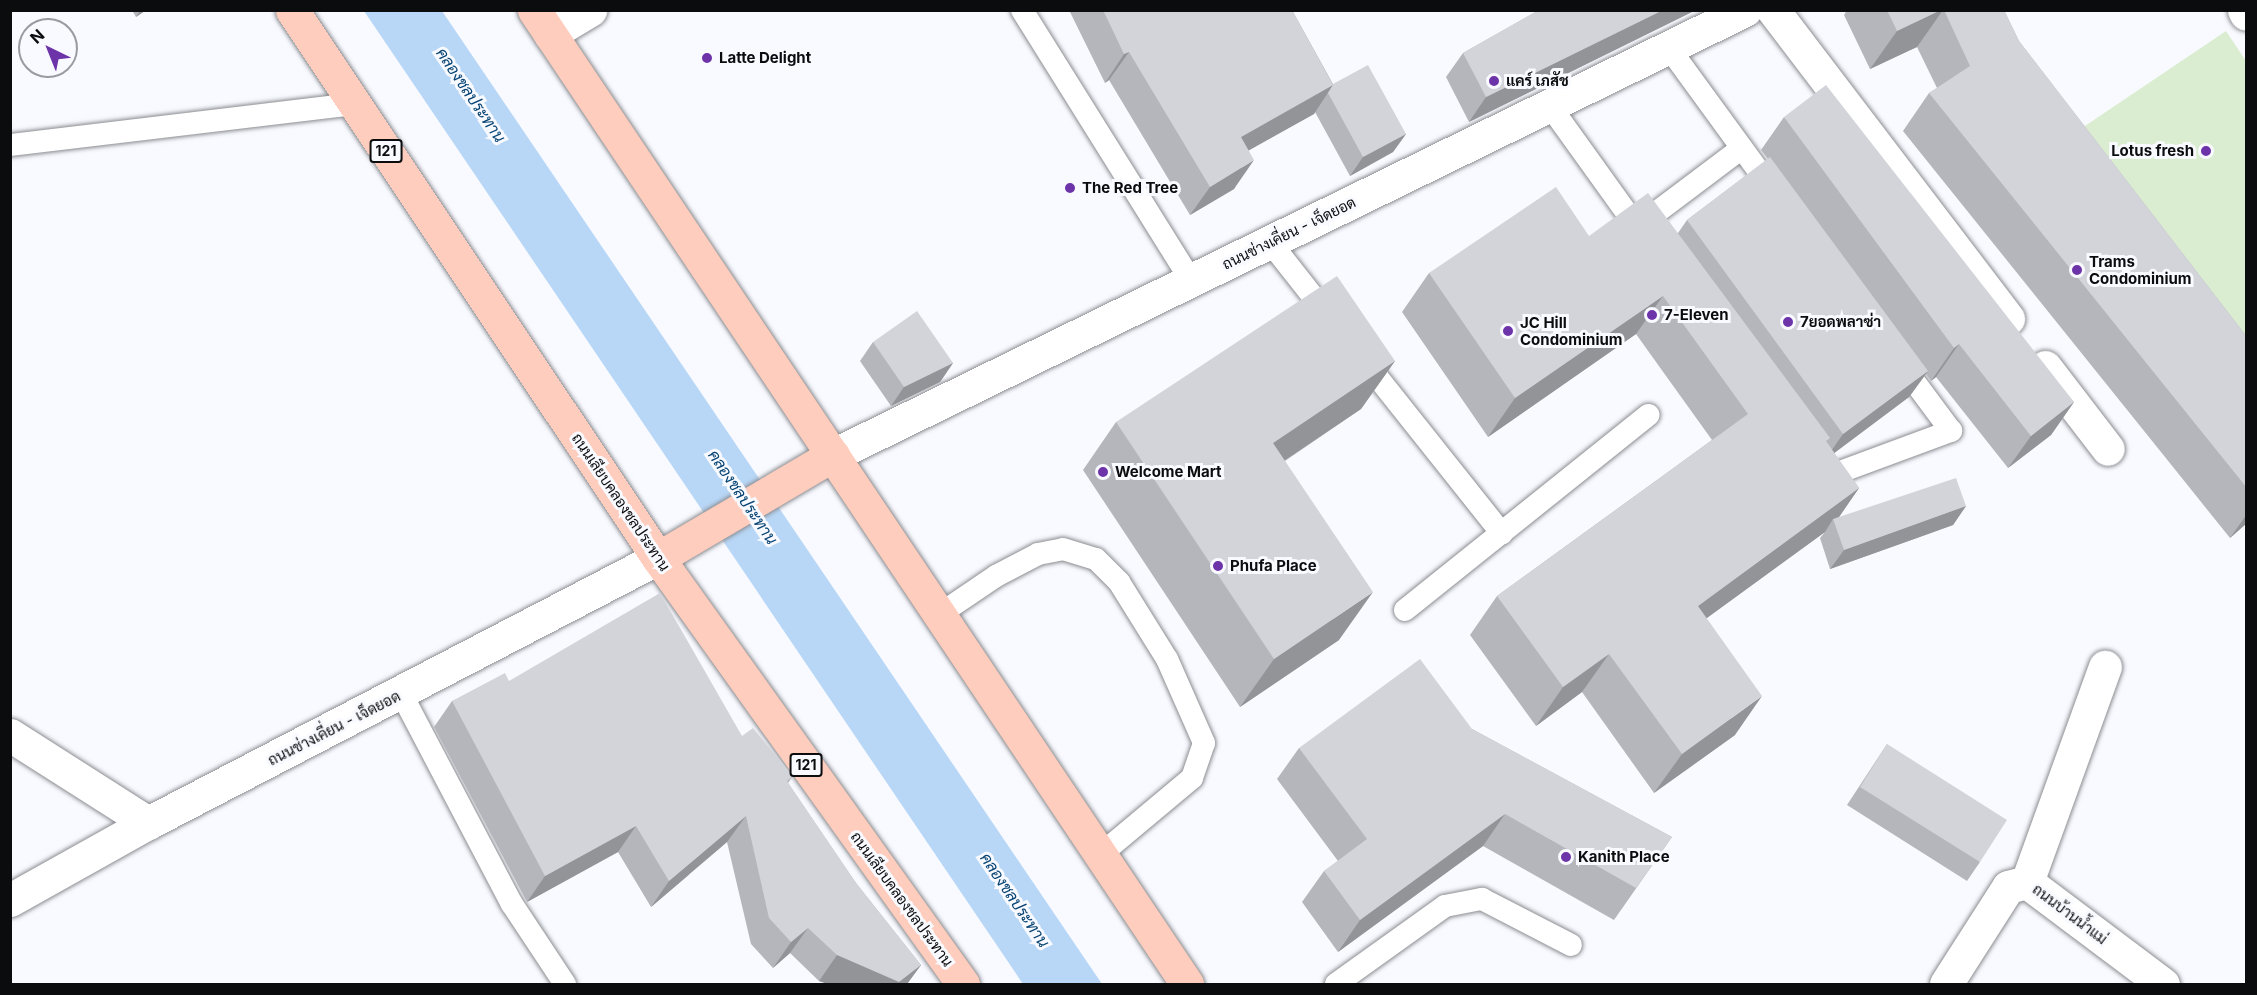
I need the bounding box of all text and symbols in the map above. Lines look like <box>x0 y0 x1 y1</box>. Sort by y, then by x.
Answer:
north arrow <box>18 18 78 78</box>
text: N <box>26 25 48 48</box>
water label: คลองชลประทาน <box>432 44 510 146</box>
place label: Latte Delight <box>719 49 811 67</box>
marker: Latte Delight <box>700 51 714 65</box>
place label: แคร์ เภสัช <box>1506 72 1569 90</box>
marker: แคร์ เภสัช <box>1487 74 1501 88</box>
road number: 121 <box>370 140 402 162</box>
place label: Lotus fresh <box>2111 142 2194 160</box>
marker: Lotus fresh <box>2199 144 2213 158</box>
place label: The Red Tree <box>1082 179 1178 197</box>
marker: The Red Tree <box>1063 181 1077 195</box>
street label: ถนนช่างเคี่ยน - เจ็ดยอด <box>1219 193 1359 273</box>
place label: Trams Condominium <box>2089 252 2191 287</box>
marker: Trams Condominium <box>2070 263 2084 277</box>
place label: 7-Eleven <box>1664 306 1729 324</box>
marker: 7-Eleven <box>1645 308 1659 322</box>
place label: JC Hill Condominium <box>1520 313 1622 348</box>
place label: 7ยอดพลาซ่า <box>1800 313 1881 331</box>
marker: 7ยอดพลาซ่า <box>1781 315 1795 329</box>
marker: JC Hill Condominium <box>1501 324 1515 338</box>
street label: ถนนเลียบคลองชลประทาน <box>568 430 674 574</box>
water label: คลองชลประทาน <box>704 446 782 548</box>
place label: Welcome Mart <box>1115 463 1222 481</box>
marker: Welcome Mart <box>1096 465 1110 479</box>
place label: Phufa Place <box>1230 557 1317 575</box>
marker: Phufa Place <box>1211 559 1225 573</box>
street label: ถนนช่างเคี่ยน - เจ็ดยอด <box>265 687 403 769</box>
road number: 121 <box>790 754 822 776</box>
street label: ถนนเลียบคลองชลประทาน <box>847 828 957 970</box>
place label: Kanith Place <box>1578 848 1670 866</box>
water label: คลองชลประทาน <box>976 849 1054 951</box>
marker: Kanith Place <box>1559 850 1573 864</box>
street label: ถนนบ้านน้ำแม่ <box>2029 880 2111 948</box>

